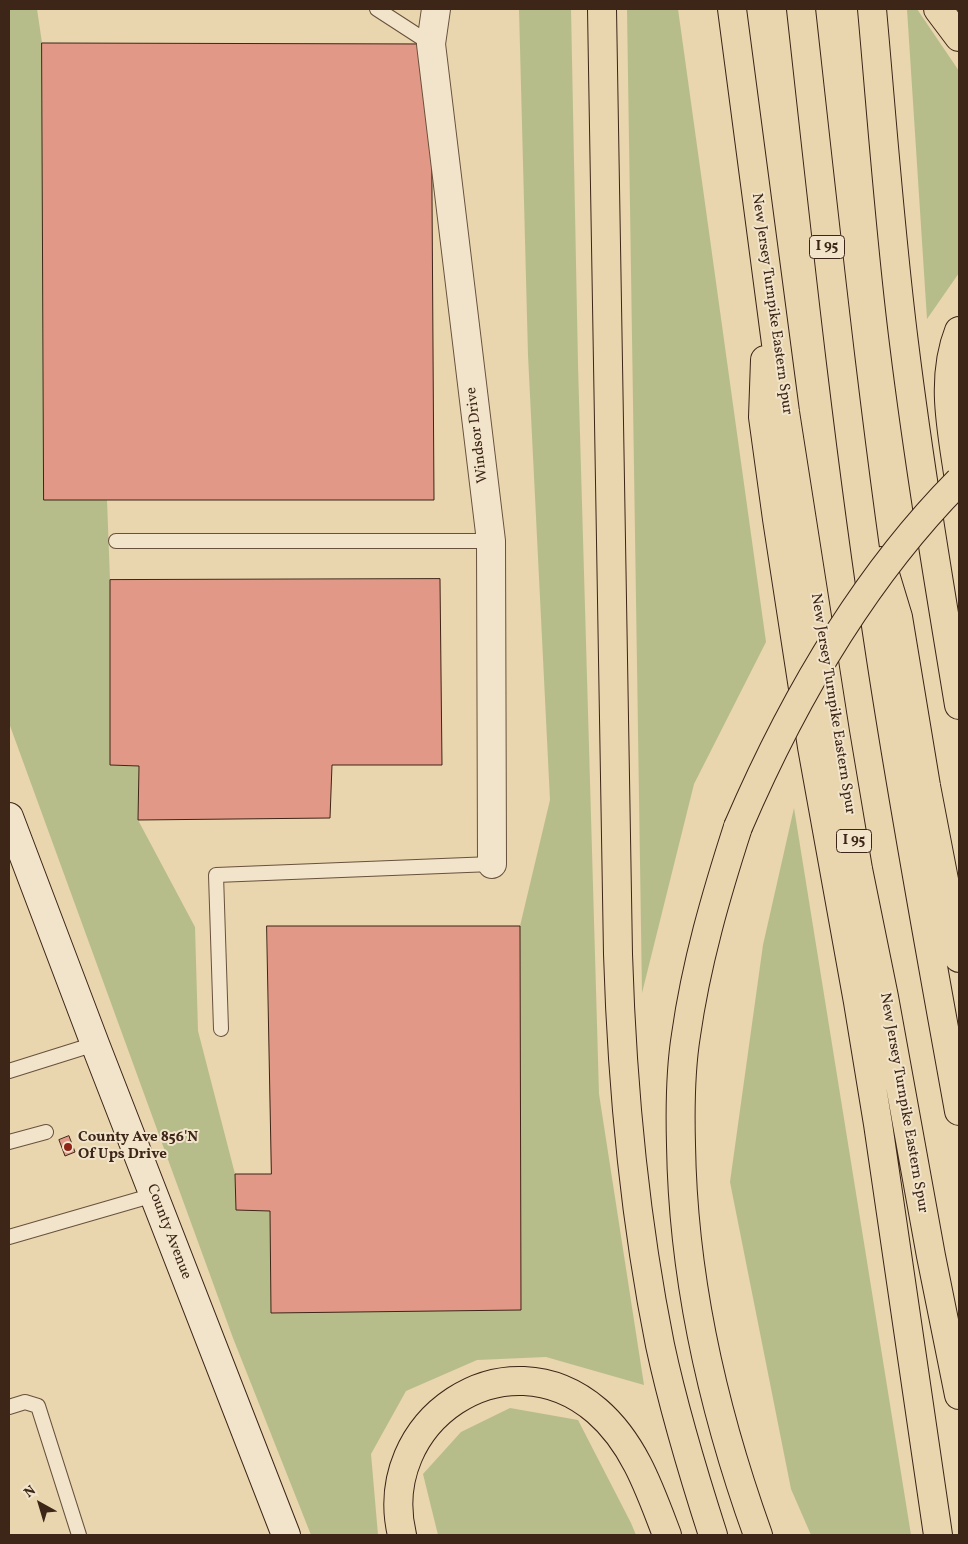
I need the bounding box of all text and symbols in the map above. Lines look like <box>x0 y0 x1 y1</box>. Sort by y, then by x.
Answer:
street label: New Jersey Turnpike Eastern Spur <box>747 192 795 416</box>
road number: I 95 <box>810 236 844 258</box>
street label: Windsor Drive <box>463 386 493 484</box>
street label: New Jersey Turnpike Eastern Spur <box>806 592 858 816</box>
road number: I 95 <box>836 829 872 852</box>
street label: New Jersey Turnpike Eastern Spur <box>875 991 931 1215</box>
place label: County Ave 856'N Of Ups Drive <box>78 1129 198 1164</box>
marker: County Ave 856'N Of Ups Drive <box>62 1141 74 1153</box>
street label: County Avenue <box>142 1182 194 1282</box>
north arrow <box>15 1479 65 1529</box>
text: N <box>20 1481 40 1503</box>

